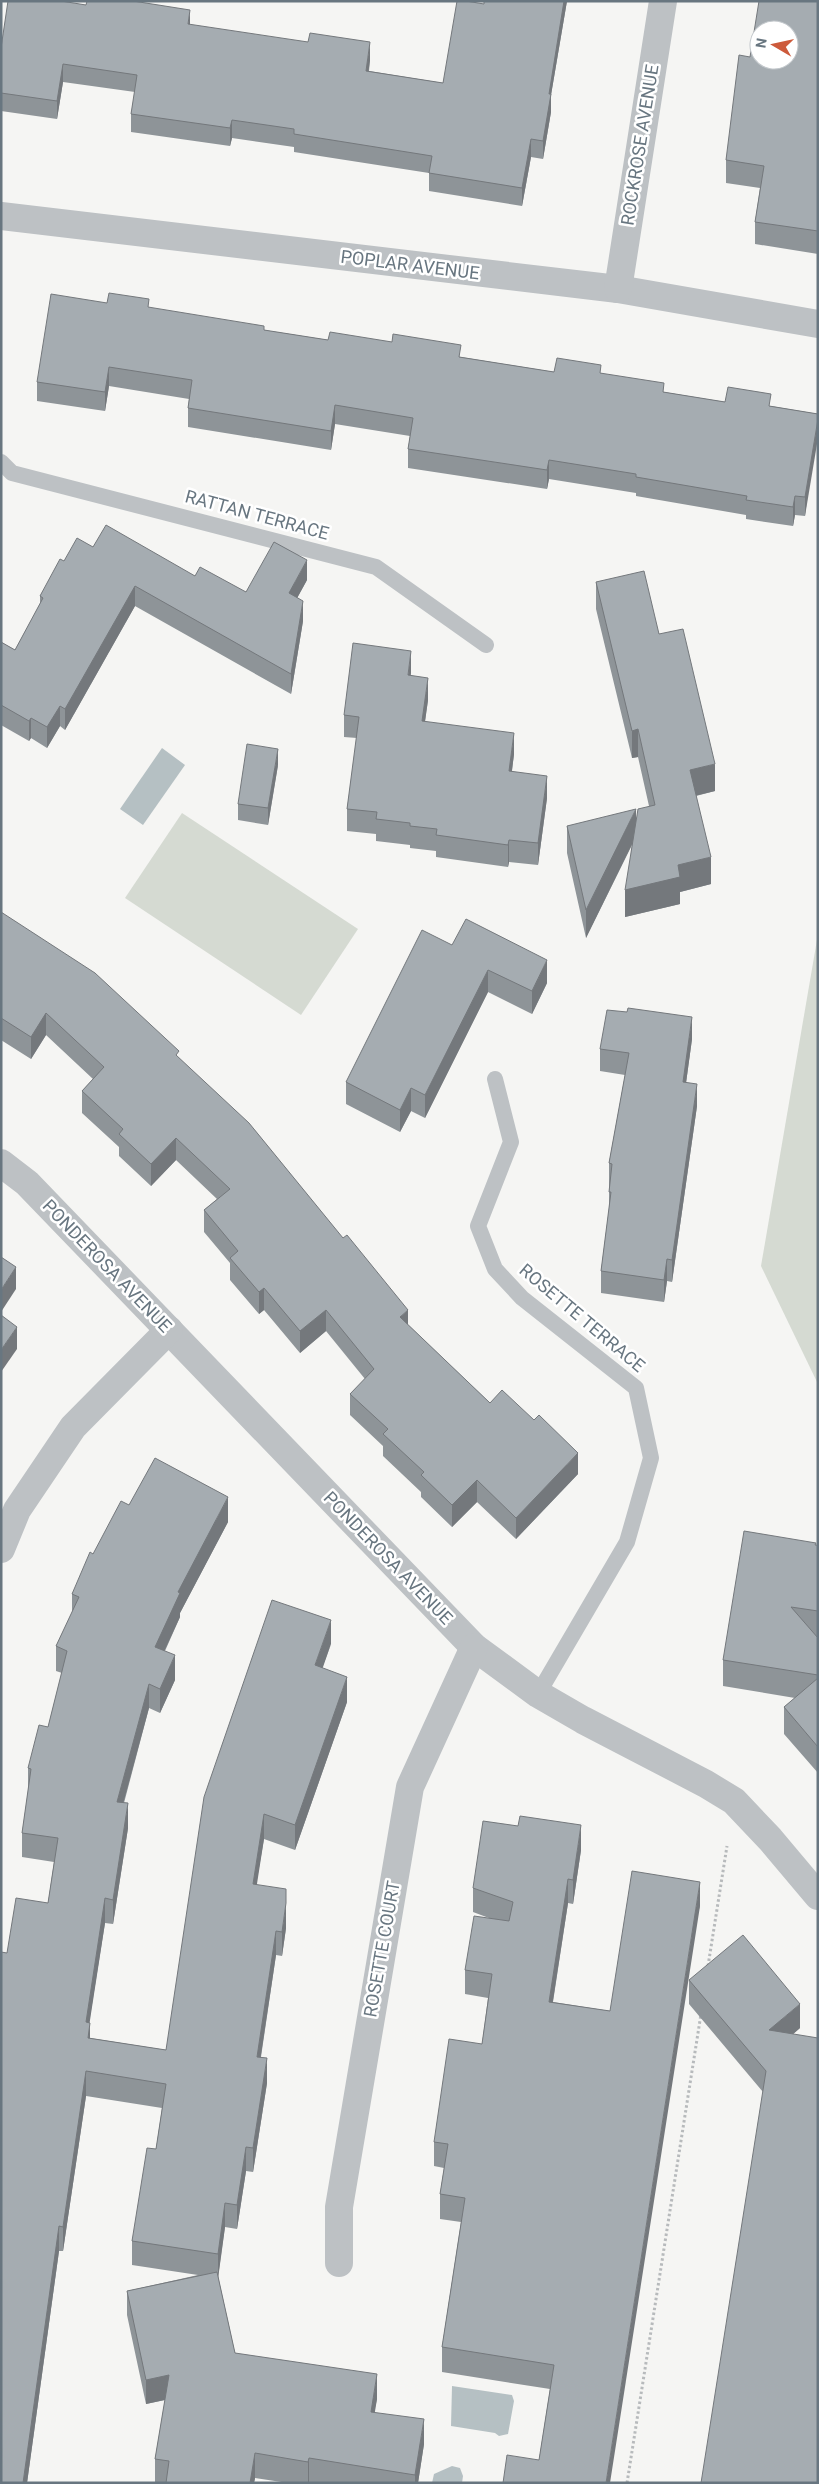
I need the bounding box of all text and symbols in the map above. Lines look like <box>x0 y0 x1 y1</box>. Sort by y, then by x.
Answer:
north arrow <box>749 20 799 70</box>
text: N <box>752 37 770 49</box>
street label: ROCKROSE AVENUE <box>616 63 663 227</box>
street label: POPLAR AVENUE <box>339 246 481 283</box>
street label: RATTAN TERRACE <box>183 485 331 544</box>
street label: PONDEROSA AVENUE <box>39 1195 176 1336</box>
street label: ROSETTE TERRACE <box>515 1259 649 1376</box>
street label: PONDEROSA AVENUE <box>320 1487 457 1628</box>
street label: ROSETTE COURT <box>359 1879 404 2019</box>

